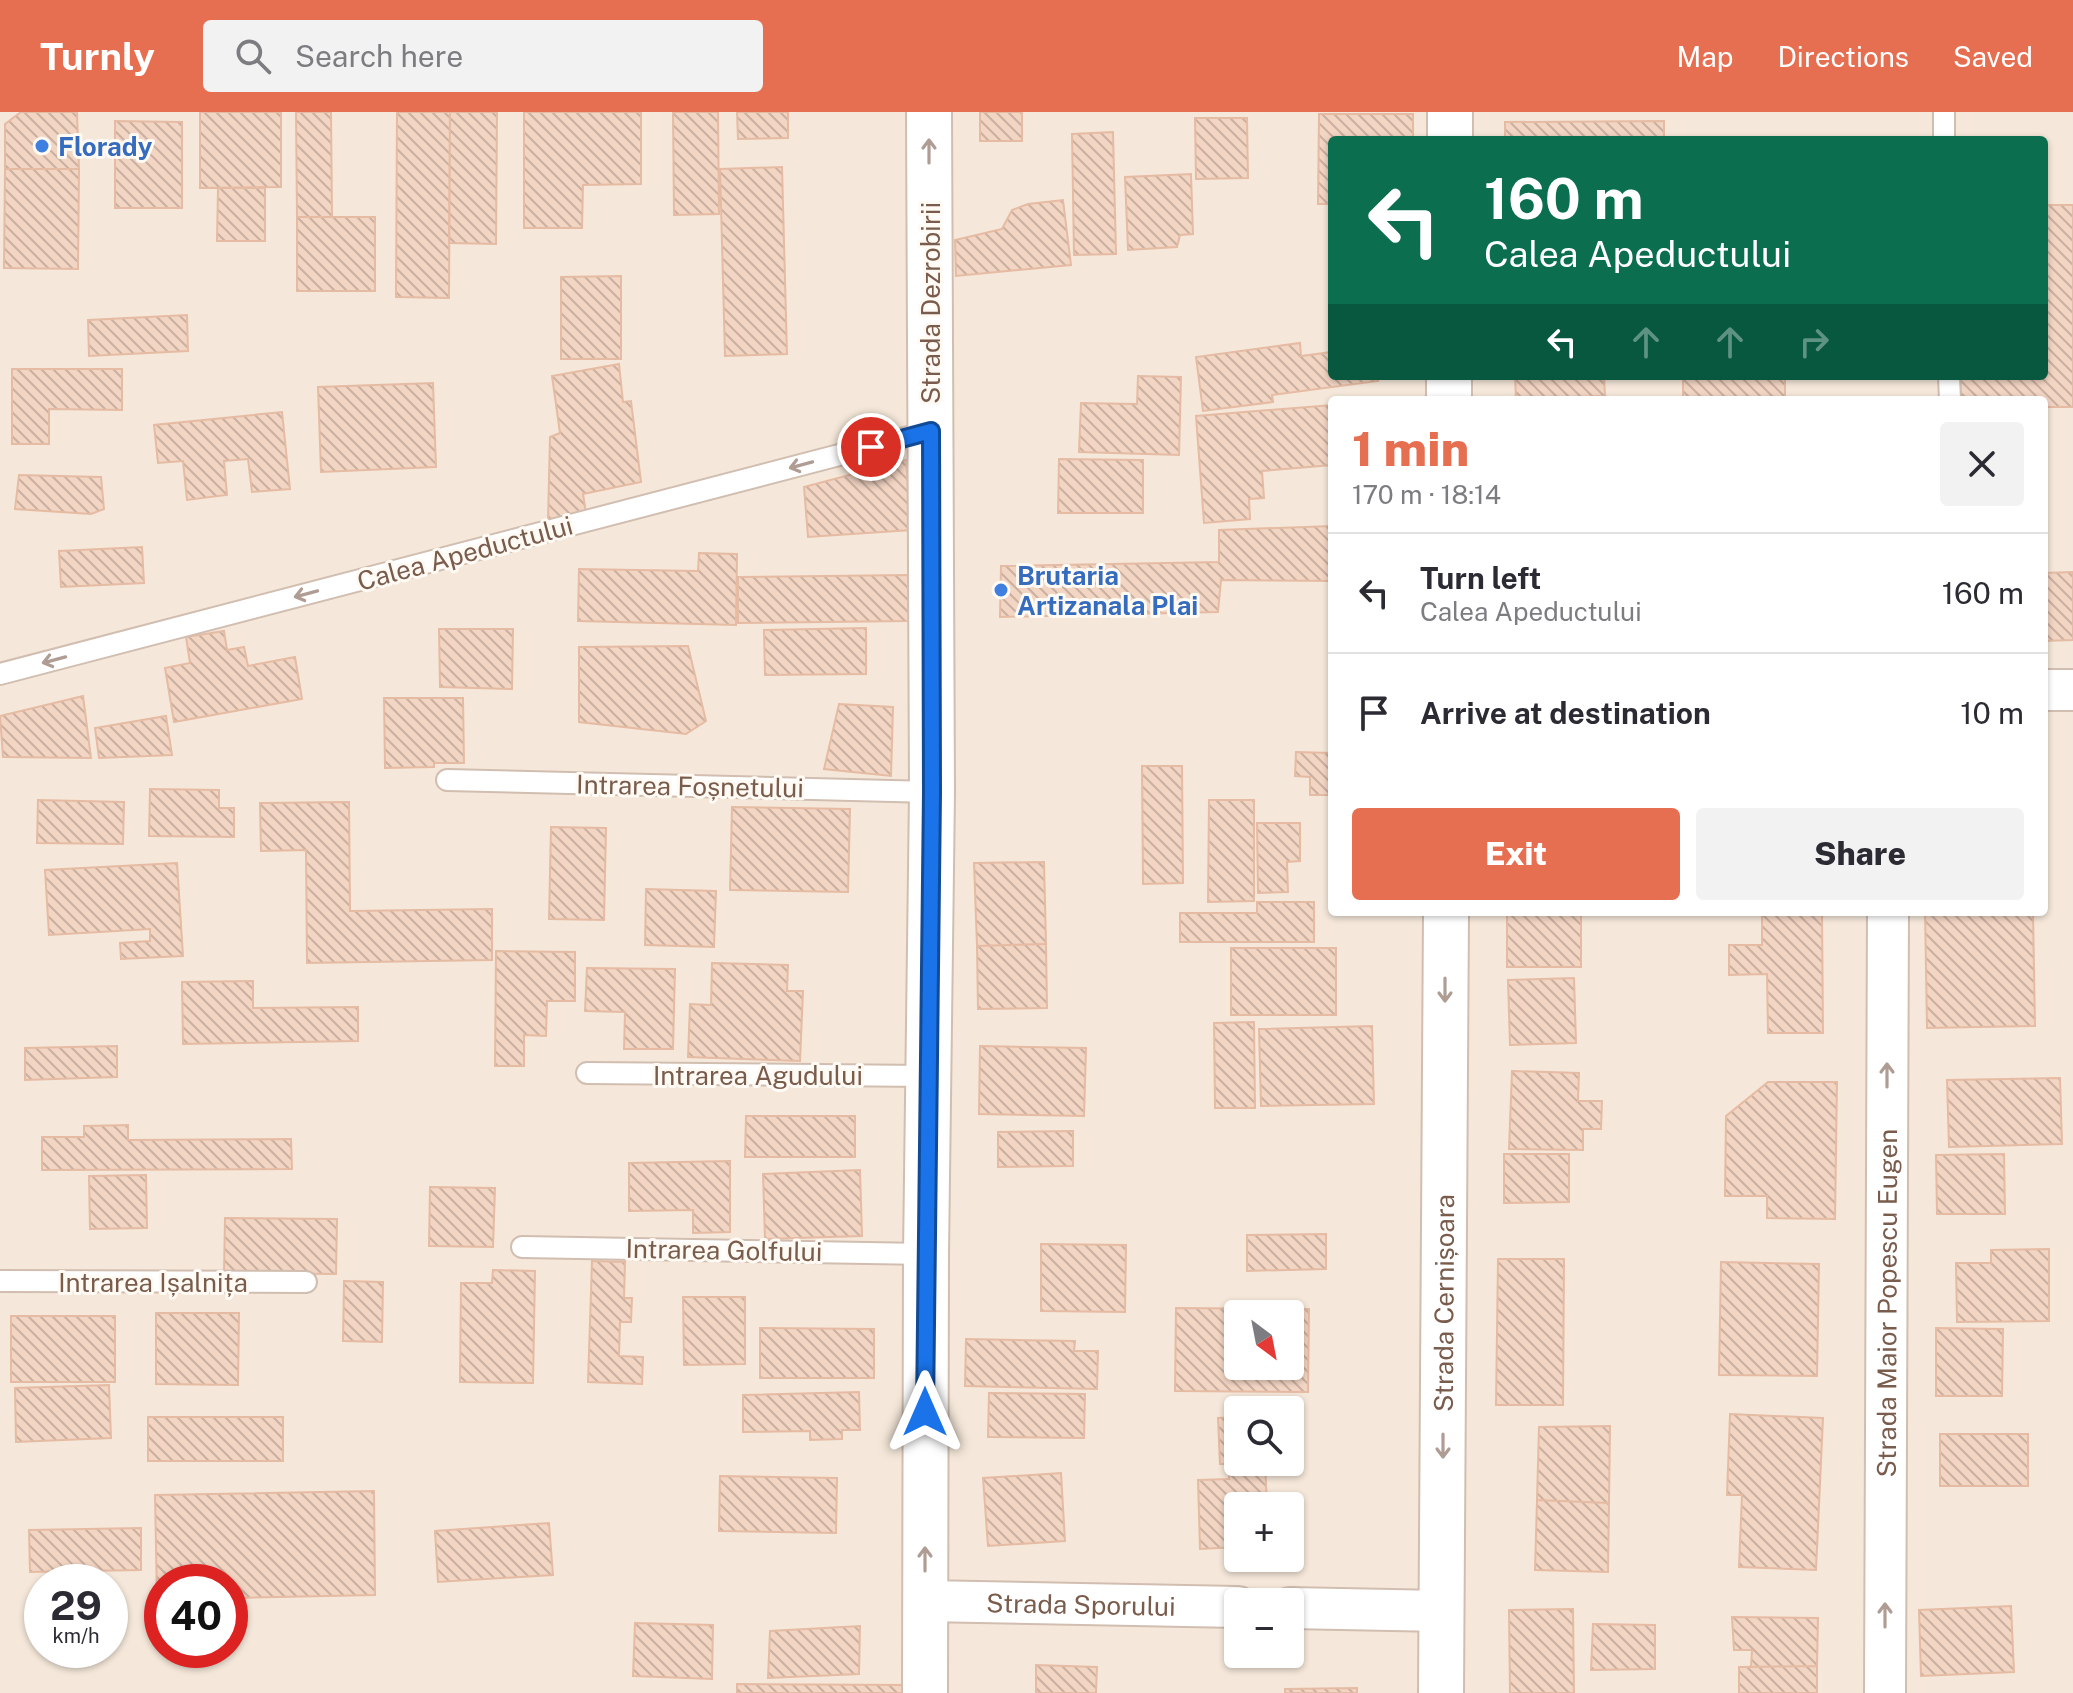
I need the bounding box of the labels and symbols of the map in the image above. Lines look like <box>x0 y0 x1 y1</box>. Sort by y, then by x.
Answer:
place label: Florady <box>58 131 153 162</box>
marker: Florady <box>33 137 51 155</box>
one-way arrow <box>921 138 937 165</box>
street label: Strada Dezrobirii <box>915 202 946 404</box>
pin <box>837 413 905 481</box>
one-way arrow <box>789 459 815 474</box>
street label: Calea Apeductului <box>354 509 576 597</box>
place label: Brutaria Artizanala Plai <box>1017 560 1198 621</box>
marker: Brutaria Artizanala Plai <box>992 581 1010 599</box>
one-way arrow <box>293 588 319 603</box>
one-way arrow <box>42 653 68 668</box>
street label: Intrarea Foșnetului <box>576 769 804 803</box>
one-way arrow <box>1437 976 1453 1003</box>
street label: Intrarea Agudului <box>653 1060 863 1091</box>
one-way arrow <box>1880 1062 1895 1089</box>
street label: Strada Maior Popescu Eugen <box>1870 1129 1903 1477</box>
street label: Strada Cernișoara <box>1427 1194 1460 1412</box>
street label: Intrarea Golfului <box>625 1233 823 1267</box>
street label: Intrarea Ișalnița <box>58 1267 248 1298</box>
north arrow <box>1224 1300 1304 1380</box>
position arrow <box>883 1370 967 1454</box>
one-way arrow <box>1435 1432 1451 1459</box>
one-way arrow <box>917 1546 933 1573</box>
speed limit sign: 40 <box>144 1564 248 1668</box>
street label: Strada Sporului <box>986 1587 1176 1621</box>
one-way arrow <box>1877 1602 1893 1629</box>

